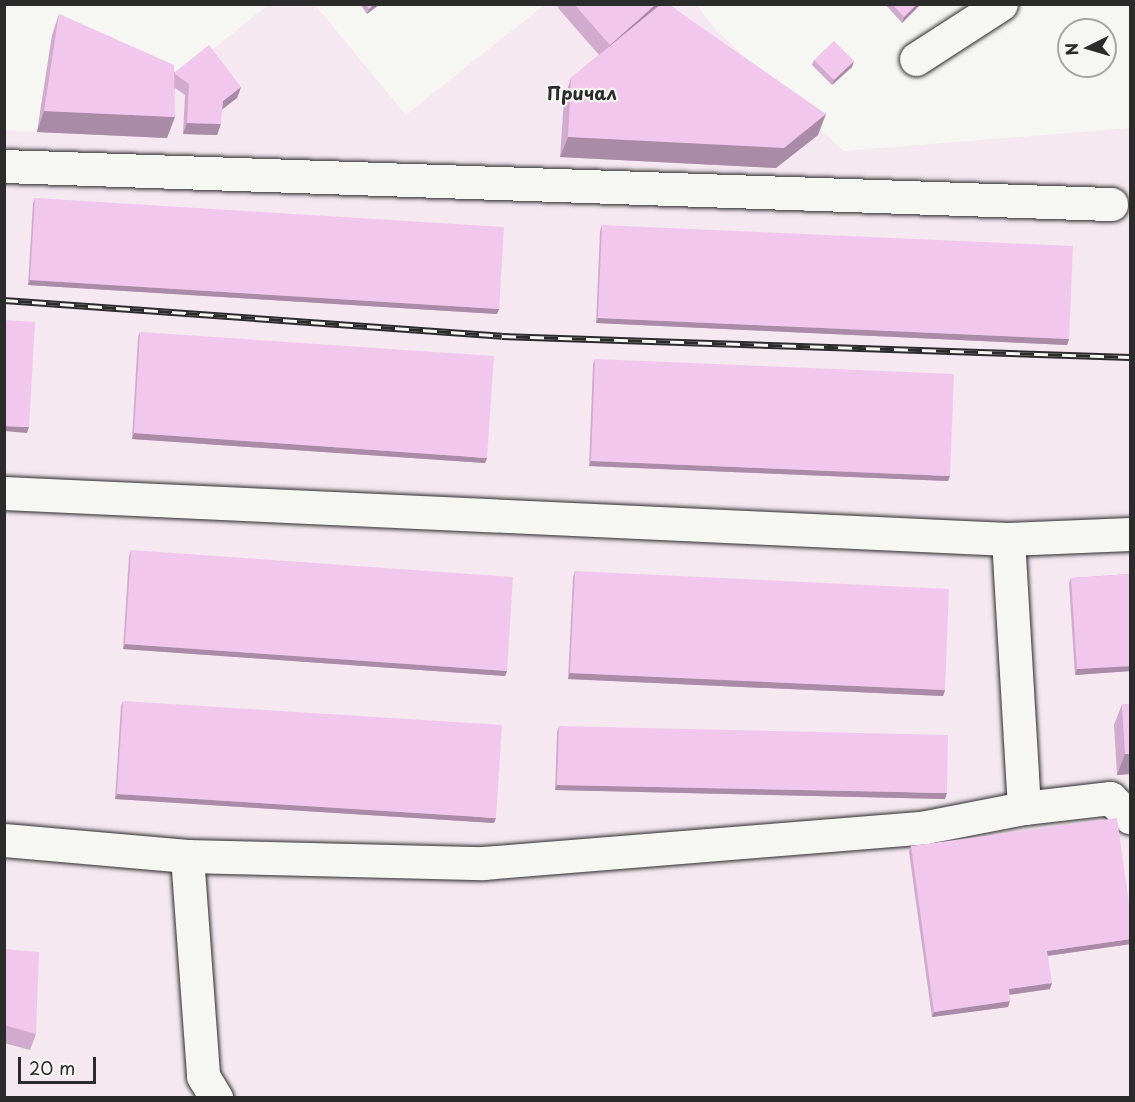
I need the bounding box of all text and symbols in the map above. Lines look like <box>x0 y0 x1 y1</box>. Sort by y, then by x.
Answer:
north arrow <box>1057 18 1117 78</box>
text: N <box>1059 42 1084 57</box>
district label: Причал <box>547 82 617 104</box>
scale bar <box>21 1045 99 1083</box>
text: 20 m <box>29 1054 75 1081</box>

